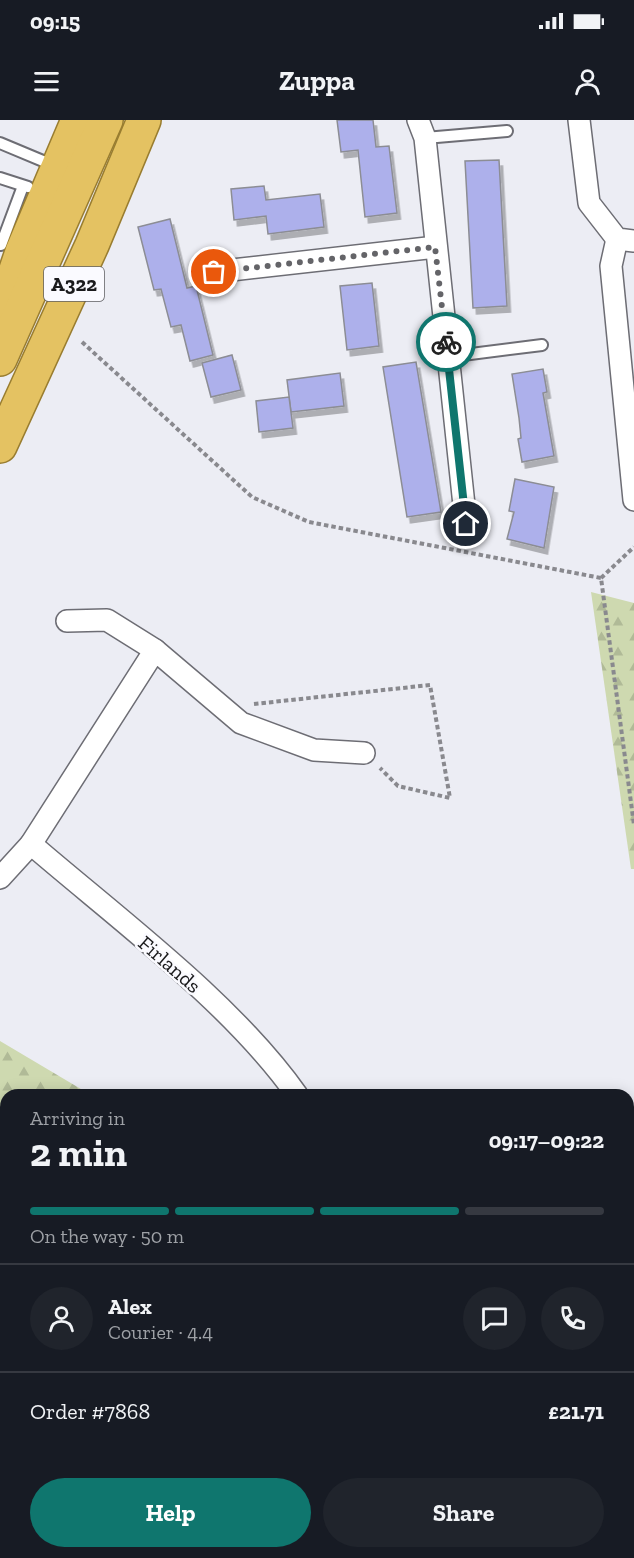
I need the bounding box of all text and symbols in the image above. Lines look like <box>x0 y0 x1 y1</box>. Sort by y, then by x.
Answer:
text: 09:15 <box>30 8 80 35</box>
icon: menu <box>30 65 63 98</box>
text: Zuppa <box>279 65 355 97</box>
icon: person <box>571 65 604 98</box>
pin <box>188 246 239 297</box>
icon: bag <box>197 255 230 288</box>
road number: A322 <box>44 267 104 301</box>
courier <box>416 312 476 372</box>
icon: bike <box>430 326 463 359</box>
pin <box>440 498 491 549</box>
icon: home <box>449 507 482 540</box>
street label: Firlands <box>134 930 206 998</box>
text: Arriving in <box>30 1106 125 1130</box>
text: 09:17–09:22 <box>489 1127 604 1154</box>
text: 2 min <box>30 1129 127 1176</box>
text: On the way · 50 m <box>30 1224 184 1248</box>
button: person <box>30 1287 93 1350</box>
button: chat <box>463 1287 526 1350</box>
button: phone <box>541 1287 604 1350</box>
text: Alex <box>108 1293 152 1320</box>
text: Courier · 4.4 <box>108 1320 213 1344</box>
text: Order #7868 <box>30 1398 150 1425</box>
text: £21.71 <box>548 1398 604 1425</box>
button: Help <box>30 1478 311 1547</box>
button: Share <box>323 1478 604 1547</box>

